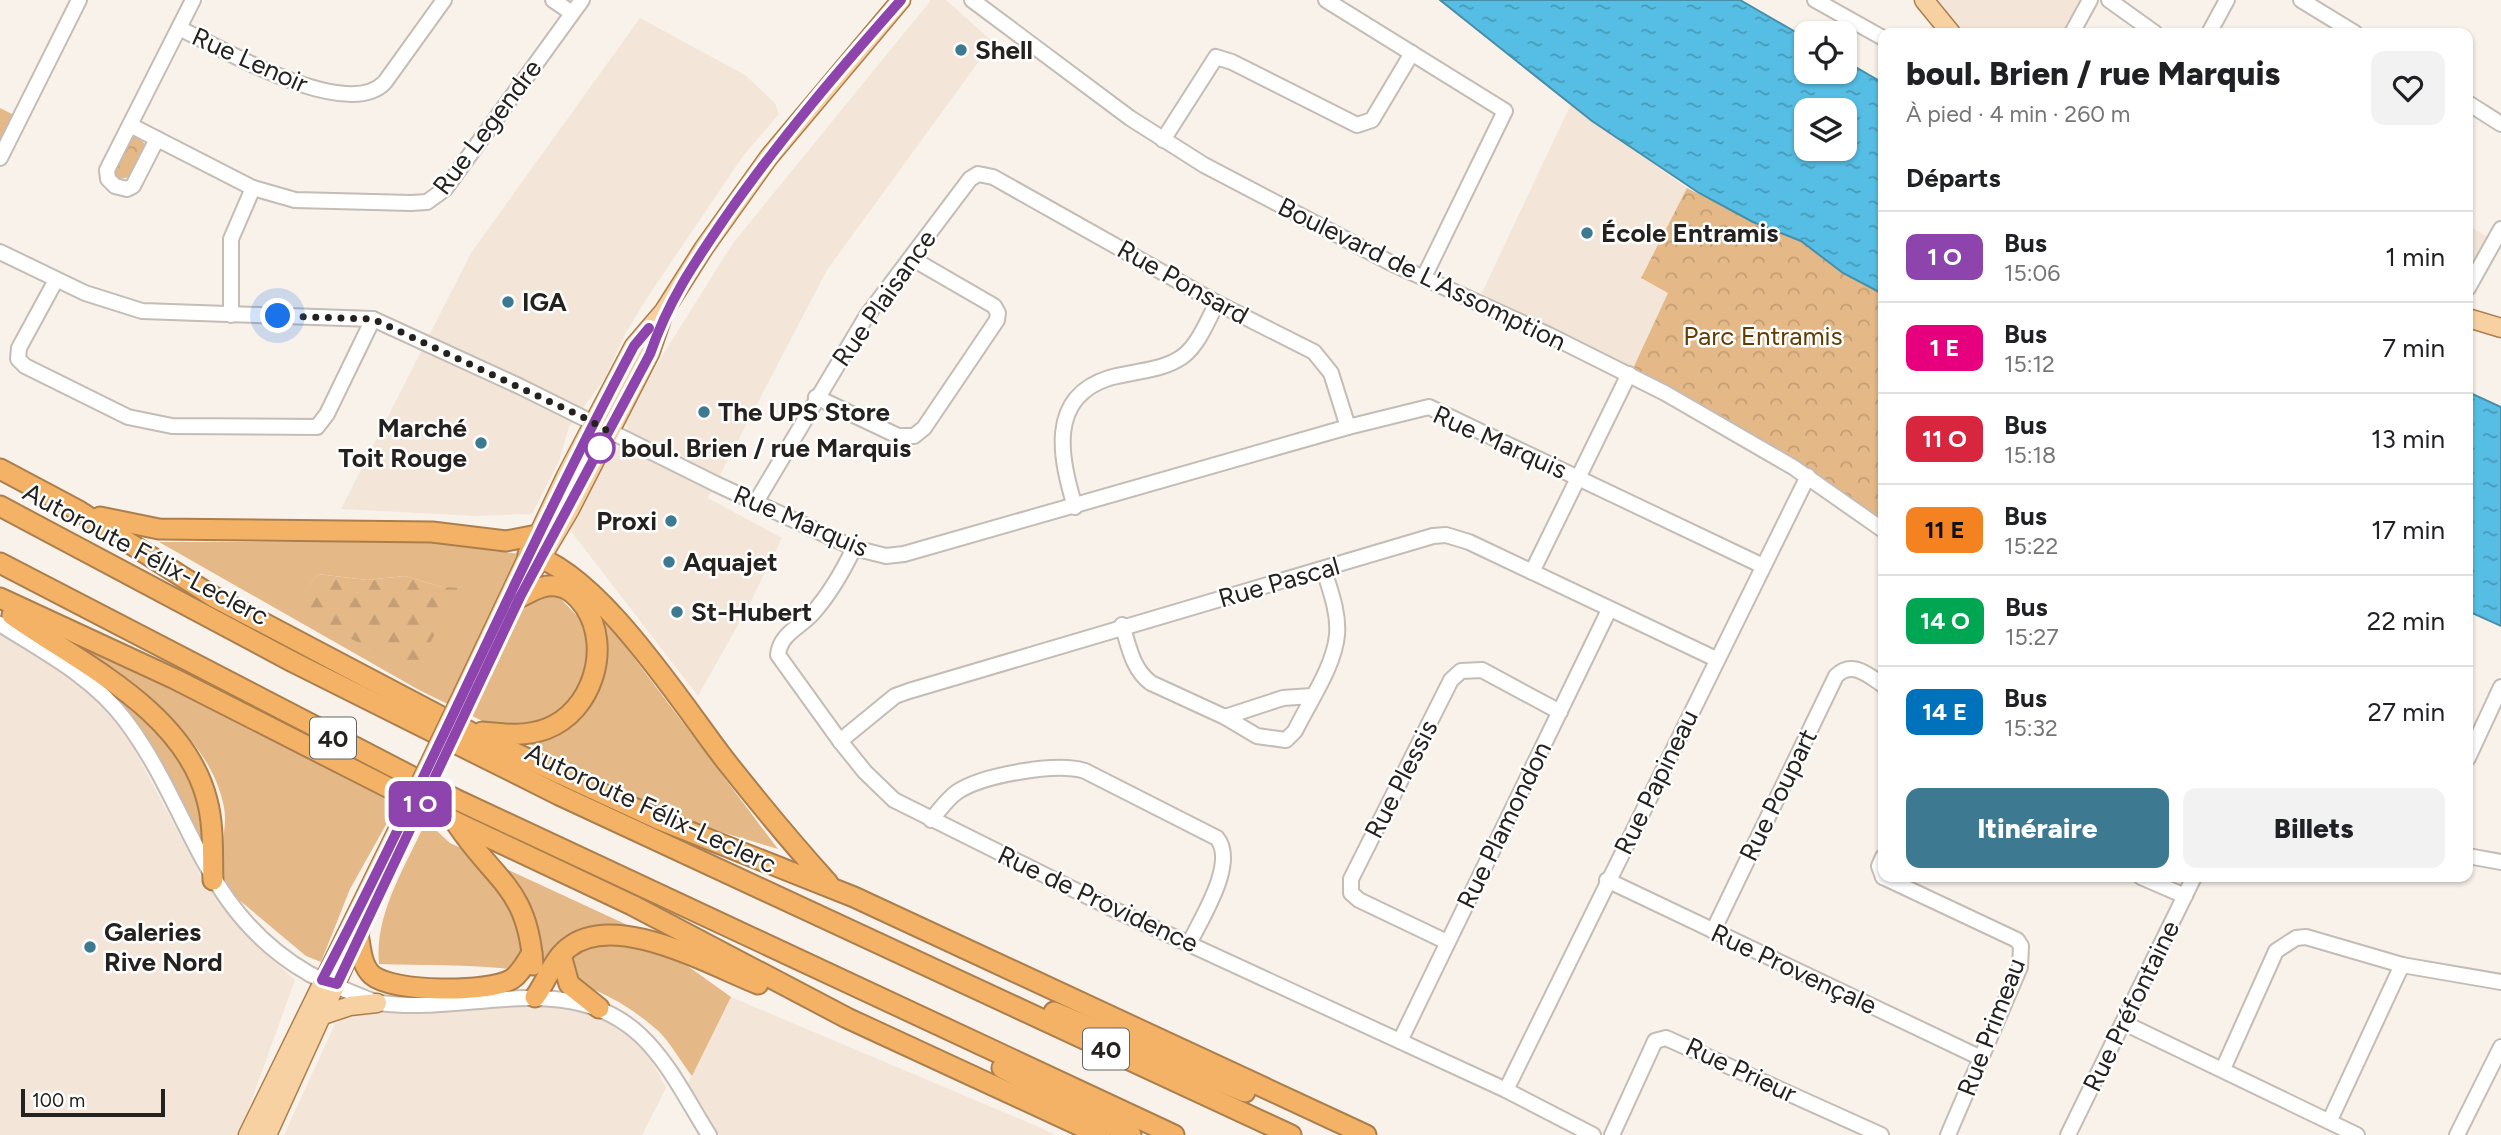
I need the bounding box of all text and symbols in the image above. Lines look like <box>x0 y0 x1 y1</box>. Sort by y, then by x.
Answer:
street label: Rue Lenoir <box>187 20 313 100</box>
map controls <box>1794 21 1857 161</box>
button: locate <box>1794 21 1857 84</box>
place label: Shell <box>975 34 1033 66</box>
marker: Shell <box>953 42 969 58</box>
button: heart <box>2371 51 2445 125</box>
street label: Rue Legendre <box>426 53 548 201</box>
text: boul. Brien / rue Marquis <box>1906 54 2280 93</box>
button: layers <box>1794 98 1857 161</box>
text: À pied · 4 min · 260 m <box>1906 100 2130 128</box>
text: Départs <box>1906 162 2001 194</box>
street label: Boulevard de L'Assomption <box>1273 190 1571 358</box>
place label: École Entramis <box>1601 217 1778 249</box>
street label: Rue Plaisance <box>825 223 943 373</box>
marker: École Entramis <box>1579 225 1595 241</box>
text: Bus <box>2004 227 2047 259</box>
street label: Rue Ponsard <box>1112 233 1254 331</box>
text: 1 min <box>2385 241 2445 273</box>
text: 1 O <box>1927 242 1962 271</box>
text: 15:06 <box>2004 259 2060 287</box>
place label: IGA <box>522 286 567 318</box>
marker: IGA <box>500 294 516 310</box>
your location <box>260 298 295 333</box>
text: Bus <box>2004 318 2047 350</box>
park label: Parc Entramis <box>1683 320 1843 352</box>
text: 7 min <box>2382 332 2445 364</box>
text: 1 E <box>1930 333 1959 362</box>
text: 15:12 <box>2004 350 2055 378</box>
place label: The UPS Store <box>718 396 890 428</box>
street label: Rue Marquis <box>1428 398 1572 486</box>
marker: The UPS Store <box>696 404 712 420</box>
text: Bus <box>2004 409 2047 441</box>
place label: Marché Toit Rouge <box>338 412 467 474</box>
text: 13 min <box>2371 423 2445 455</box>
text: 11 O <box>1922 424 1967 453</box>
place label: boul. Brien / rue Marquis <box>621 432 911 464</box>
marker: boul. Brien / rue Marquis <box>585 433 615 463</box>
marker: Marché Toit Rouge <box>473 435 489 451</box>
text: 15:18 <box>2004 441 2056 469</box>
street label: Autoroute Félix-Leclerc <box>18 476 274 632</box>
street label: Rue Marquis <box>729 478 873 564</box>
text: Bus <box>2004 500 2047 532</box>
place label: Proxi <box>596 505 657 537</box>
marker: Proxi <box>663 513 679 529</box>
text: 17 min <box>2371 514 2445 546</box>
text: 11 E <box>1924 515 1965 544</box>
text: 15:22 <box>2004 532 2058 560</box>
place label: Aquajet <box>683 546 778 578</box>
street label: Rue Pascal <box>1215 549 1343 615</box>
marker: Aquajet <box>661 554 677 570</box>
text: Bus <box>2005 591 2048 623</box>
place label: St-Hubert <box>691 596 812 628</box>
marker: St-Hubert <box>669 604 685 620</box>
text: 22 min <box>2367 605 2445 637</box>
text: 14 O <box>1920 606 1970 635</box>
text: 15:27 <box>2005 623 2059 651</box>
text: Bus <box>2004 682 2047 714</box>
text: 27 min <box>2367 696 2445 728</box>
text: 14 E <box>1922 697 1967 726</box>
street label: Rue Papineau <box>1607 704 1705 860</box>
street label: Rue Plessis <box>1358 714 1444 844</box>
text: 15:32 <box>2004 714 2058 742</box>
road number: 40 <box>310 718 356 758</box>
street label: Rue Poupart <box>1732 724 1824 866</box>
street label: Autoroute Félix-Leclerc <box>520 736 782 880</box>
street label: Rue Plamondon <box>1450 736 1558 914</box>
line badge: 1 O <box>380 781 460 827</box>
button: Itinéraire <box>1906 788 2169 868</box>
button: Billets <box>2183 788 2445 868</box>
text: 1 O <box>403 789 437 818</box>
street label: Rue de Providence <box>993 839 1203 959</box>
street label: Rue Préfontaine <box>2076 915 2186 1097</box>
place label: Galeries Rive Nord <box>104 916 223 978</box>
street label: Rue Provençale <box>1706 917 1882 1021</box>
marker: Galeries Rive Nord <box>82 939 98 955</box>
street label: Rue Primeau <box>1950 953 2032 1101</box>
road number: 40 <box>1083 1028 1129 1070</box>
street label: Rue Prieur <box>1680 1030 1802 1110</box>
scale bar <box>21 1086 164 1118</box>
text: 100 m <box>32 1089 85 1112</box>

